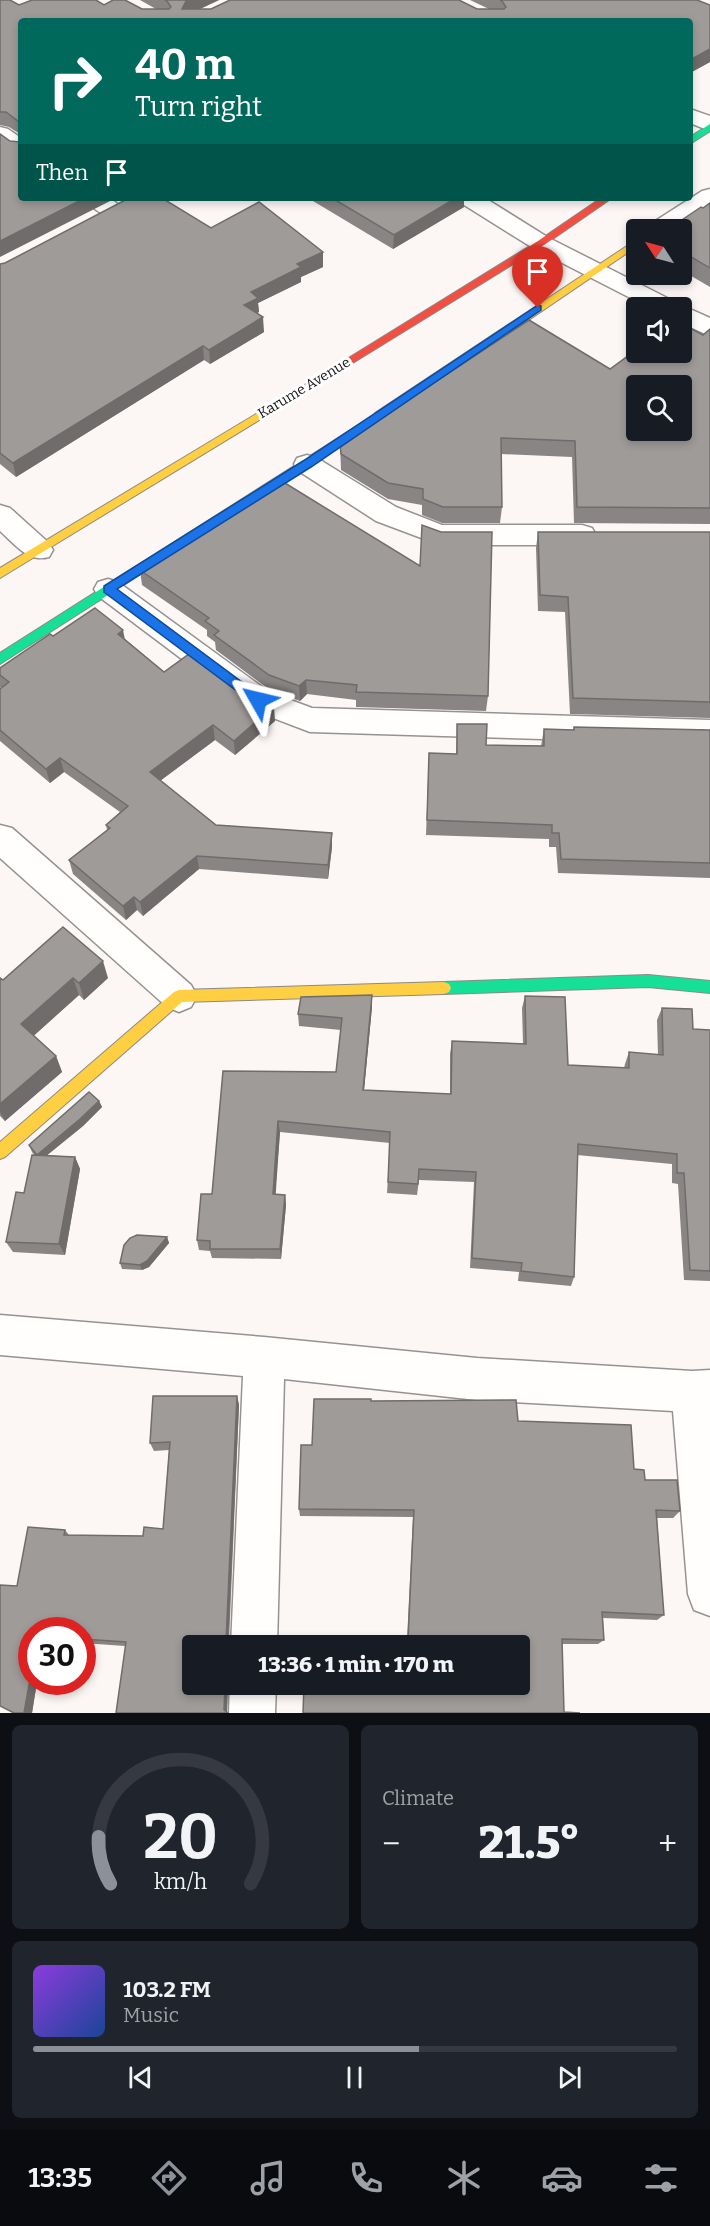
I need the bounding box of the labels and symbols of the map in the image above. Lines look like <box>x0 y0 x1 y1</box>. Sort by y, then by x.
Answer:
north arrow <box>626 219 692 285</box>
pin <box>512 246 563 308</box>
street label: Karume Avenue <box>255 354 353 422</box>
position arrow <box>226 668 290 732</box>
speed limit sign: 30 <box>18 1617 96 1695</box>

